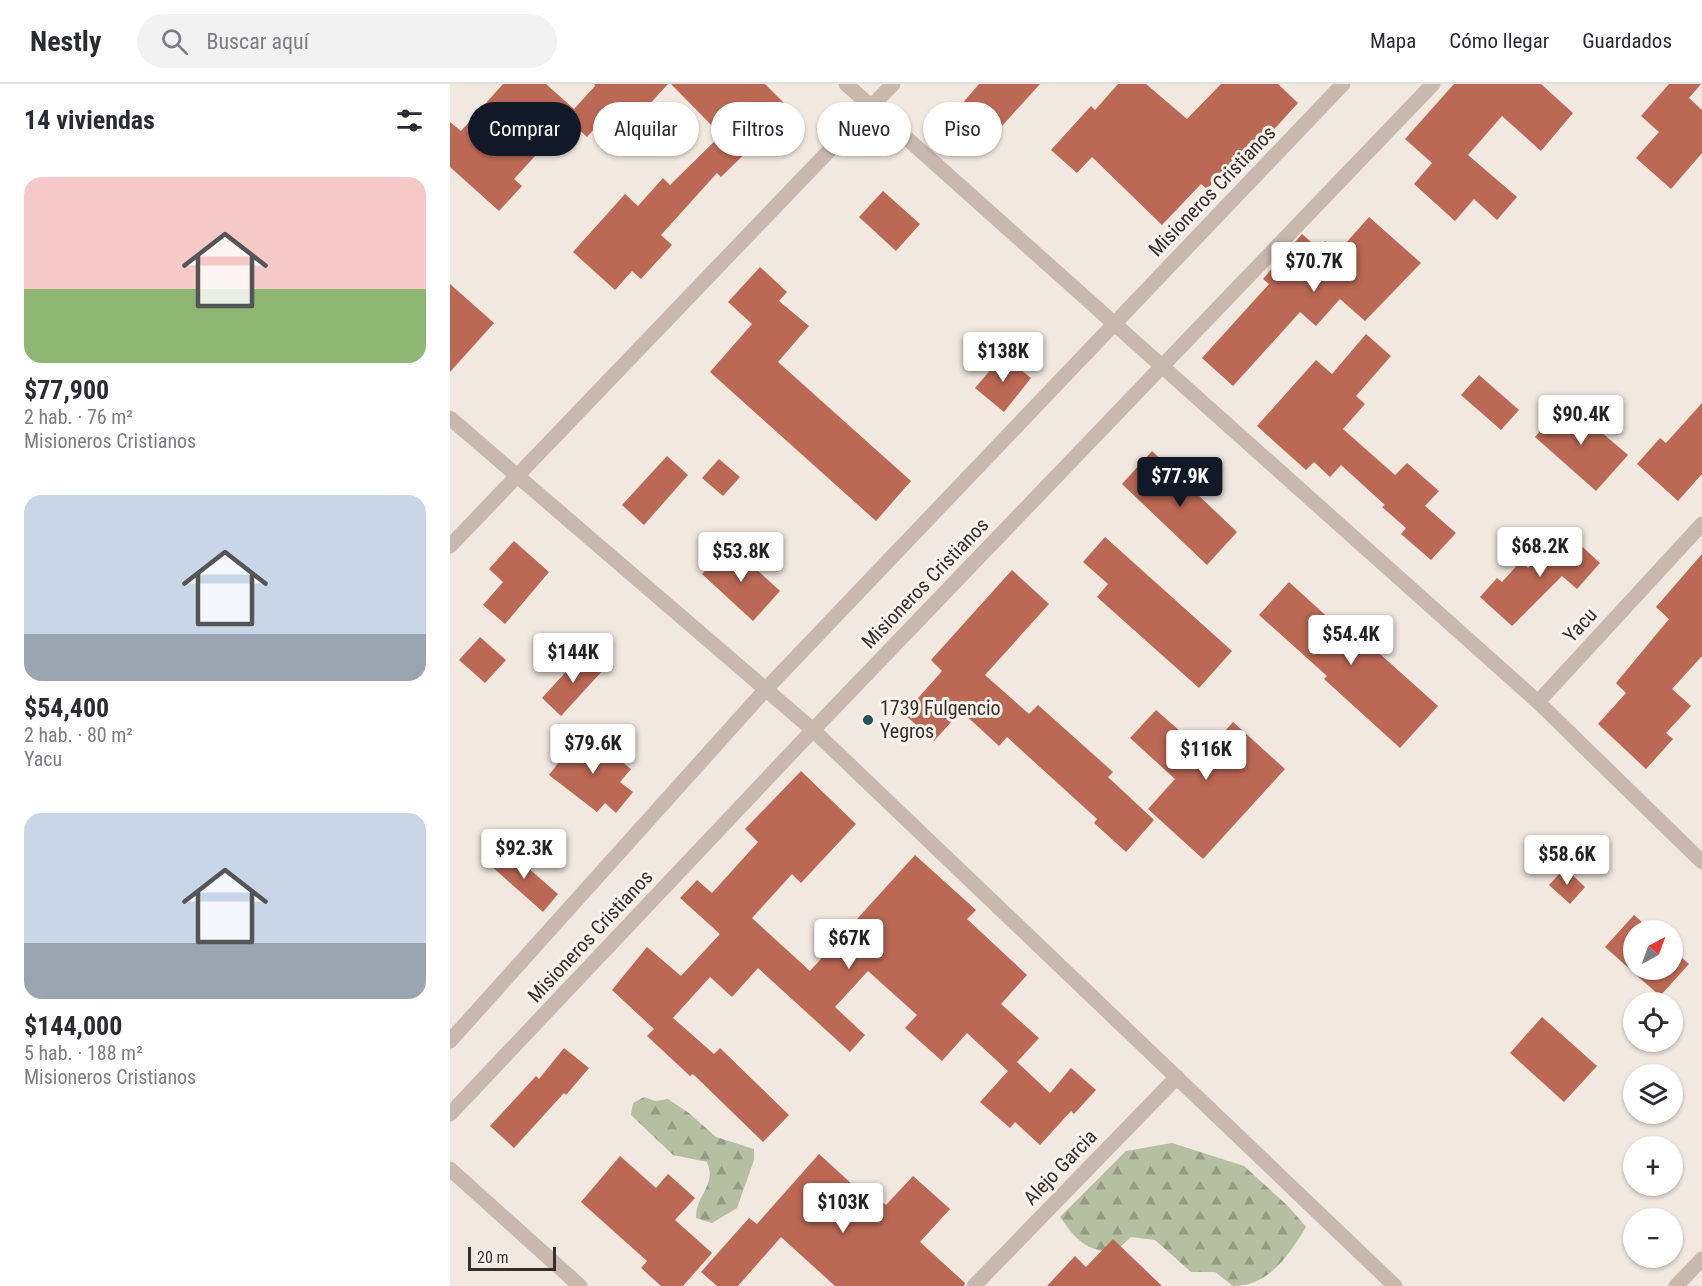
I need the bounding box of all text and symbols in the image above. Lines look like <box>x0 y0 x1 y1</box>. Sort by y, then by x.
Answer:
search box <box>137 14 557 68</box>
text: Nestly <box>30 25 101 58</box>
icon: search <box>158 25 191 58</box>
text: Buscar aquí <box>206 29 309 54</box>
text: Mapa <box>1370 29 1416 53</box>
text: Cómo llegar <box>1449 29 1549 53</box>
text: Guardados <box>1582 29 1672 53</box>
chip: Comprar <box>468 102 581 156</box>
chip: Alquilar <box>593 102 699 156</box>
chip: Filtros <box>711 102 805 156</box>
chip: Nuevo <box>817 102 911 156</box>
chip: Piso <box>923 102 1002 156</box>
icon: filters <box>393 104 426 137</box>
text: 14 viviendas <box>24 105 155 135</box>
street label: Misioneros Cristianos <box>1144 121 1280 261</box>
icon: home <box>171 216 279 324</box>
pin: $70.7K <box>1265 242 1363 293</box>
text: $70.7K <box>1285 249 1343 273</box>
pin: $138K <box>961 332 1045 383</box>
text: $138K <box>977 339 1029 363</box>
text: $77,900 <box>24 375 109 405</box>
pin: $90.4K <box>1532 395 1630 446</box>
text: $90.4K <box>1552 402 1610 426</box>
text: 2 hab. · 76 m² <box>24 405 133 429</box>
text: Misioneros Cristianos <box>24 429 196 453</box>
pin: $77.9K <box>1131 457 1229 508</box>
text: $77.9K <box>1151 464 1209 488</box>
street label: Misioneros Cristianos <box>857 513 993 653</box>
pin: $68.2K <box>1491 527 1589 578</box>
pin: $53.8K <box>692 532 790 583</box>
icon: home <box>171 534 279 642</box>
text: $68.2K <box>1511 534 1569 558</box>
text: $53.8K <box>712 539 770 563</box>
street label: Yacu <box>1558 603 1602 647</box>
pin: $54.4K <box>1302 615 1400 666</box>
text: $54.4K <box>1322 622 1380 646</box>
pin: $144K <box>531 633 615 684</box>
text: $144K <box>547 640 599 664</box>
text: $54,400 <box>24 693 109 723</box>
place label: 1739 Fulgencio Yegros <box>880 696 1001 743</box>
marker: 1739 Fulgencio Yegros <box>861 713 875 727</box>
text: 2 hab. · 80 m² <box>24 723 133 747</box>
pin: $79.6K <box>544 724 642 775</box>
pin: $116K <box>1164 730 1248 781</box>
text: $79.6K <box>564 731 622 755</box>
text: $116K <box>1180 737 1232 761</box>
text: Yacu <box>24 747 62 771</box>
pin: $92.3K <box>475 829 573 880</box>
pin: $58.6K <box>1518 835 1616 886</box>
text: $92.3K <box>495 836 553 860</box>
text: $58.6K <box>1538 842 1596 866</box>
icon: home <box>171 852 279 960</box>
street label: Misioneros Cristianos <box>522 865 658 1007</box>
pin: $67K <box>813 919 885 970</box>
north arrow <box>1623 920 1683 980</box>
map controls <box>1623 920 1683 1268</box>
text: $67K <box>828 926 870 950</box>
button: locate <box>1623 992 1683 1052</box>
text: $144,000 <box>24 1011 122 1041</box>
text: 5 hab. · 188 m² <box>24 1041 143 1065</box>
button: layers <box>1623 1064 1683 1124</box>
text: Misioneros Cristianos <box>24 1065 196 1089</box>
street label: Alejo Garcia <box>1018 1124 1102 1210</box>
button: + <box>1623 1136 1683 1196</box>
pin: $103K <box>801 1183 885 1234</box>
text: $103K <box>817 1190 869 1214</box>
button: − <box>1623 1208 1683 1268</box>
scale bar <box>468 1244 556 1272</box>
text: 20 m <box>477 1248 509 1267</box>

